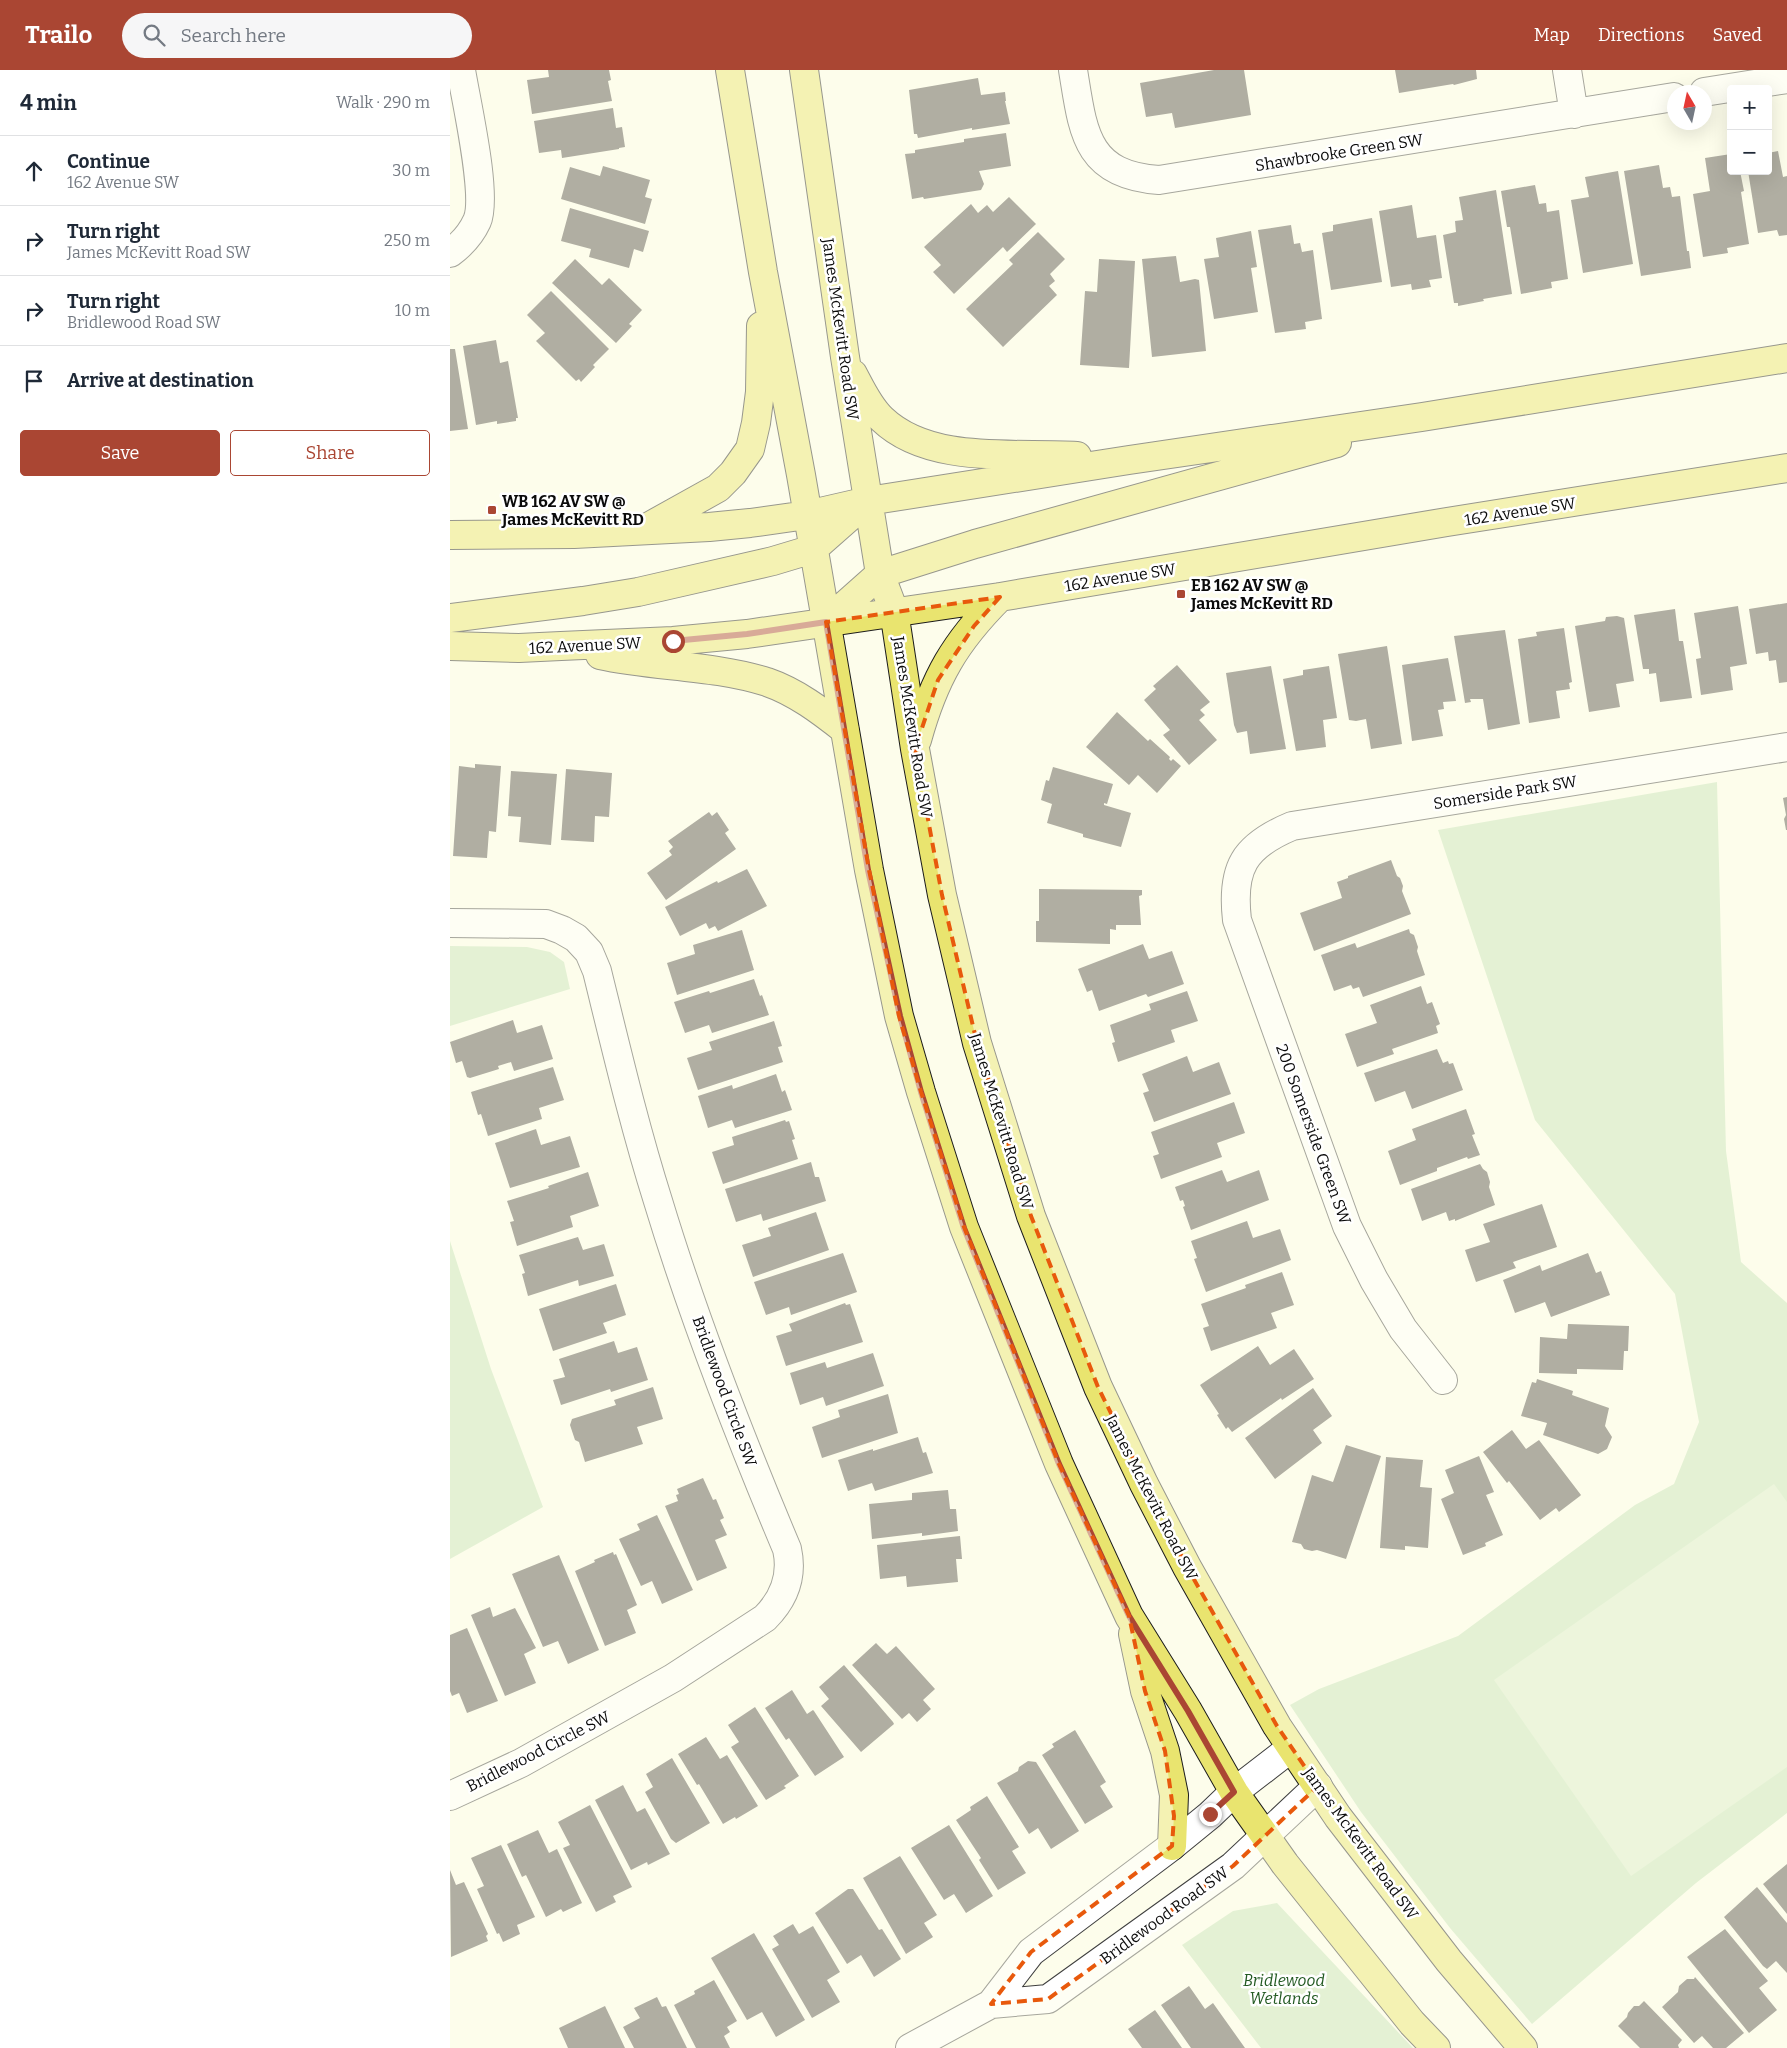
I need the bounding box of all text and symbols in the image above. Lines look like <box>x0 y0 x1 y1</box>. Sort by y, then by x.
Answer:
search box <box>122 13 472 58</box>
text: Trailo <box>25 21 92 49</box>
icon: search <box>140 21 168 49</box>
text: Search here <box>180 24 286 47</box>
text: Map <box>1534 24 1570 46</box>
text: Directions <box>1598 24 1685 46</box>
text: Saved <box>1713 24 1762 46</box>
north arrow <box>1667 85 1712 130</box>
map controls <box>1727 85 1772 175</box>
button: + <box>1727 85 1772 130</box>
text: 4 min <box>20 90 77 116</box>
text: Walk · 290 m <box>336 93 430 112</box>
street label: Shawbrooke Green SW <box>1254 130 1425 175</box>
button: − <box>1727 130 1772 175</box>
text: Continue <box>67 150 150 173</box>
icon: ahead <box>20 157 48 185</box>
text: 30 m <box>392 161 430 180</box>
text: 162 Avenue SW <box>67 173 179 192</box>
text: Turn right <box>67 220 160 243</box>
icon: right <box>20 227 48 255</box>
text: 250 m <box>384 231 430 250</box>
street label: James McKevitt Road SW <box>818 236 863 422</box>
text: James McKevitt Road SW <box>67 243 251 262</box>
text: Turn right <box>67 290 160 313</box>
icon: right <box>20 297 48 325</box>
text: 10 m <box>395 301 430 320</box>
text: Bridlewood Road SW <box>67 313 221 332</box>
icon: arrive <box>20 367 48 395</box>
text: Arrive at destination <box>67 369 254 392</box>
button: Save <box>20 430 220 476</box>
button: Share <box>230 430 430 476</box>
place label: WB 162 AV SW @ James McKevitt RD <box>501 492 644 529</box>
street label: 162 Avenue SW <box>1463 493 1578 530</box>
marker: WB 162 AV SW @ James McKevitt RD <box>486 504 498 516</box>
street label: 162 Avenue SW <box>1063 559 1178 596</box>
place label: EB 162 AV SW @ James McKevitt RD <box>1190 576 1333 613</box>
marker: EB 162 AV SW @ James McKevitt RD <box>1175 588 1187 600</box>
route start <box>662 630 685 653</box>
street label: 162 Avenue SW <box>528 633 642 658</box>
street label: James McKevitt Road SW <box>889 634 936 820</box>
street label: Somerside Park SW <box>1432 772 1579 813</box>
street label: James McKevitt Road SW <box>965 1030 1038 1212</box>
street label: 200 Somerside Green SW <box>1272 1042 1355 1227</box>
street label: Bridlewood Circle SW <box>688 1313 761 1470</box>
street label: James McKevitt Road SW <box>1101 1410 1202 1584</box>
street label: Bridlewood Circle SW <box>463 1707 614 1796</box>
street label: James McKevitt Road SW <box>1298 1763 1423 1924</box>
route end <box>1199 1803 1222 1826</box>
street label: Bridlewood Road SW <box>1097 1862 1233 1968</box>
park label: Bridlewood Wetlands <box>1243 1971 1325 2008</box>

